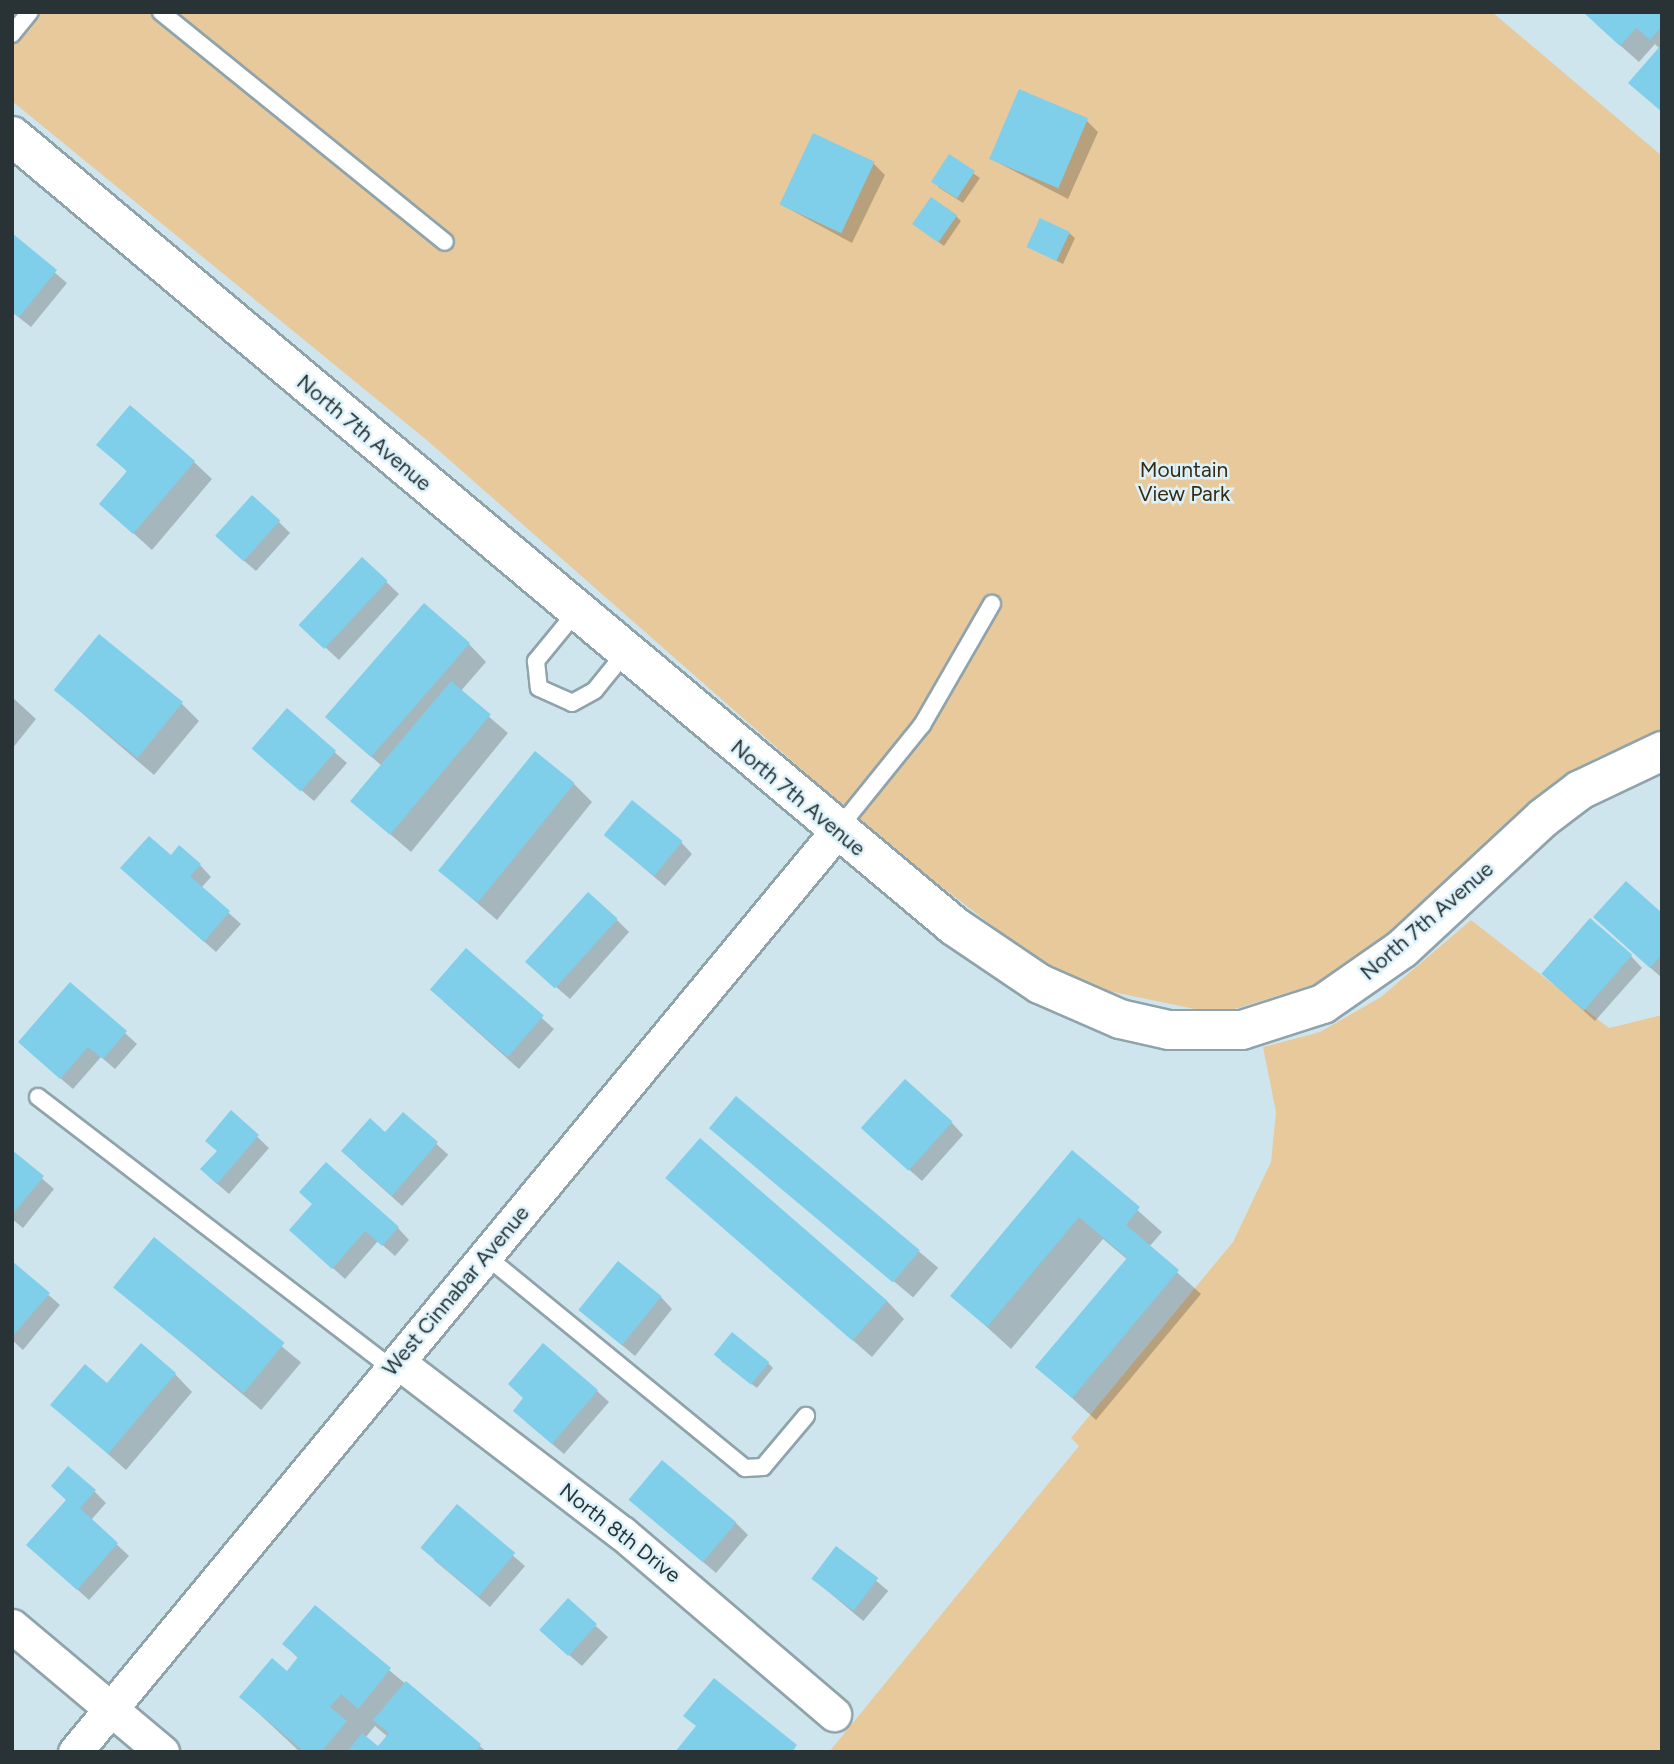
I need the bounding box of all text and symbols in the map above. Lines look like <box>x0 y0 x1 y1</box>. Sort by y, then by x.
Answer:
street label: North 7th Avenue <box>292 370 436 496</box>
park label: Mountain View Park <box>1138 457 1230 507</box>
street label: North 7th Avenue <box>726 735 870 861</box>
street label: North 7th Avenue <box>1356 857 1498 985</box>
street label: West Cinnabar Avenue <box>378 1201 534 1381</box>
street label: North 8th Drive <box>554 1478 686 1588</box>

